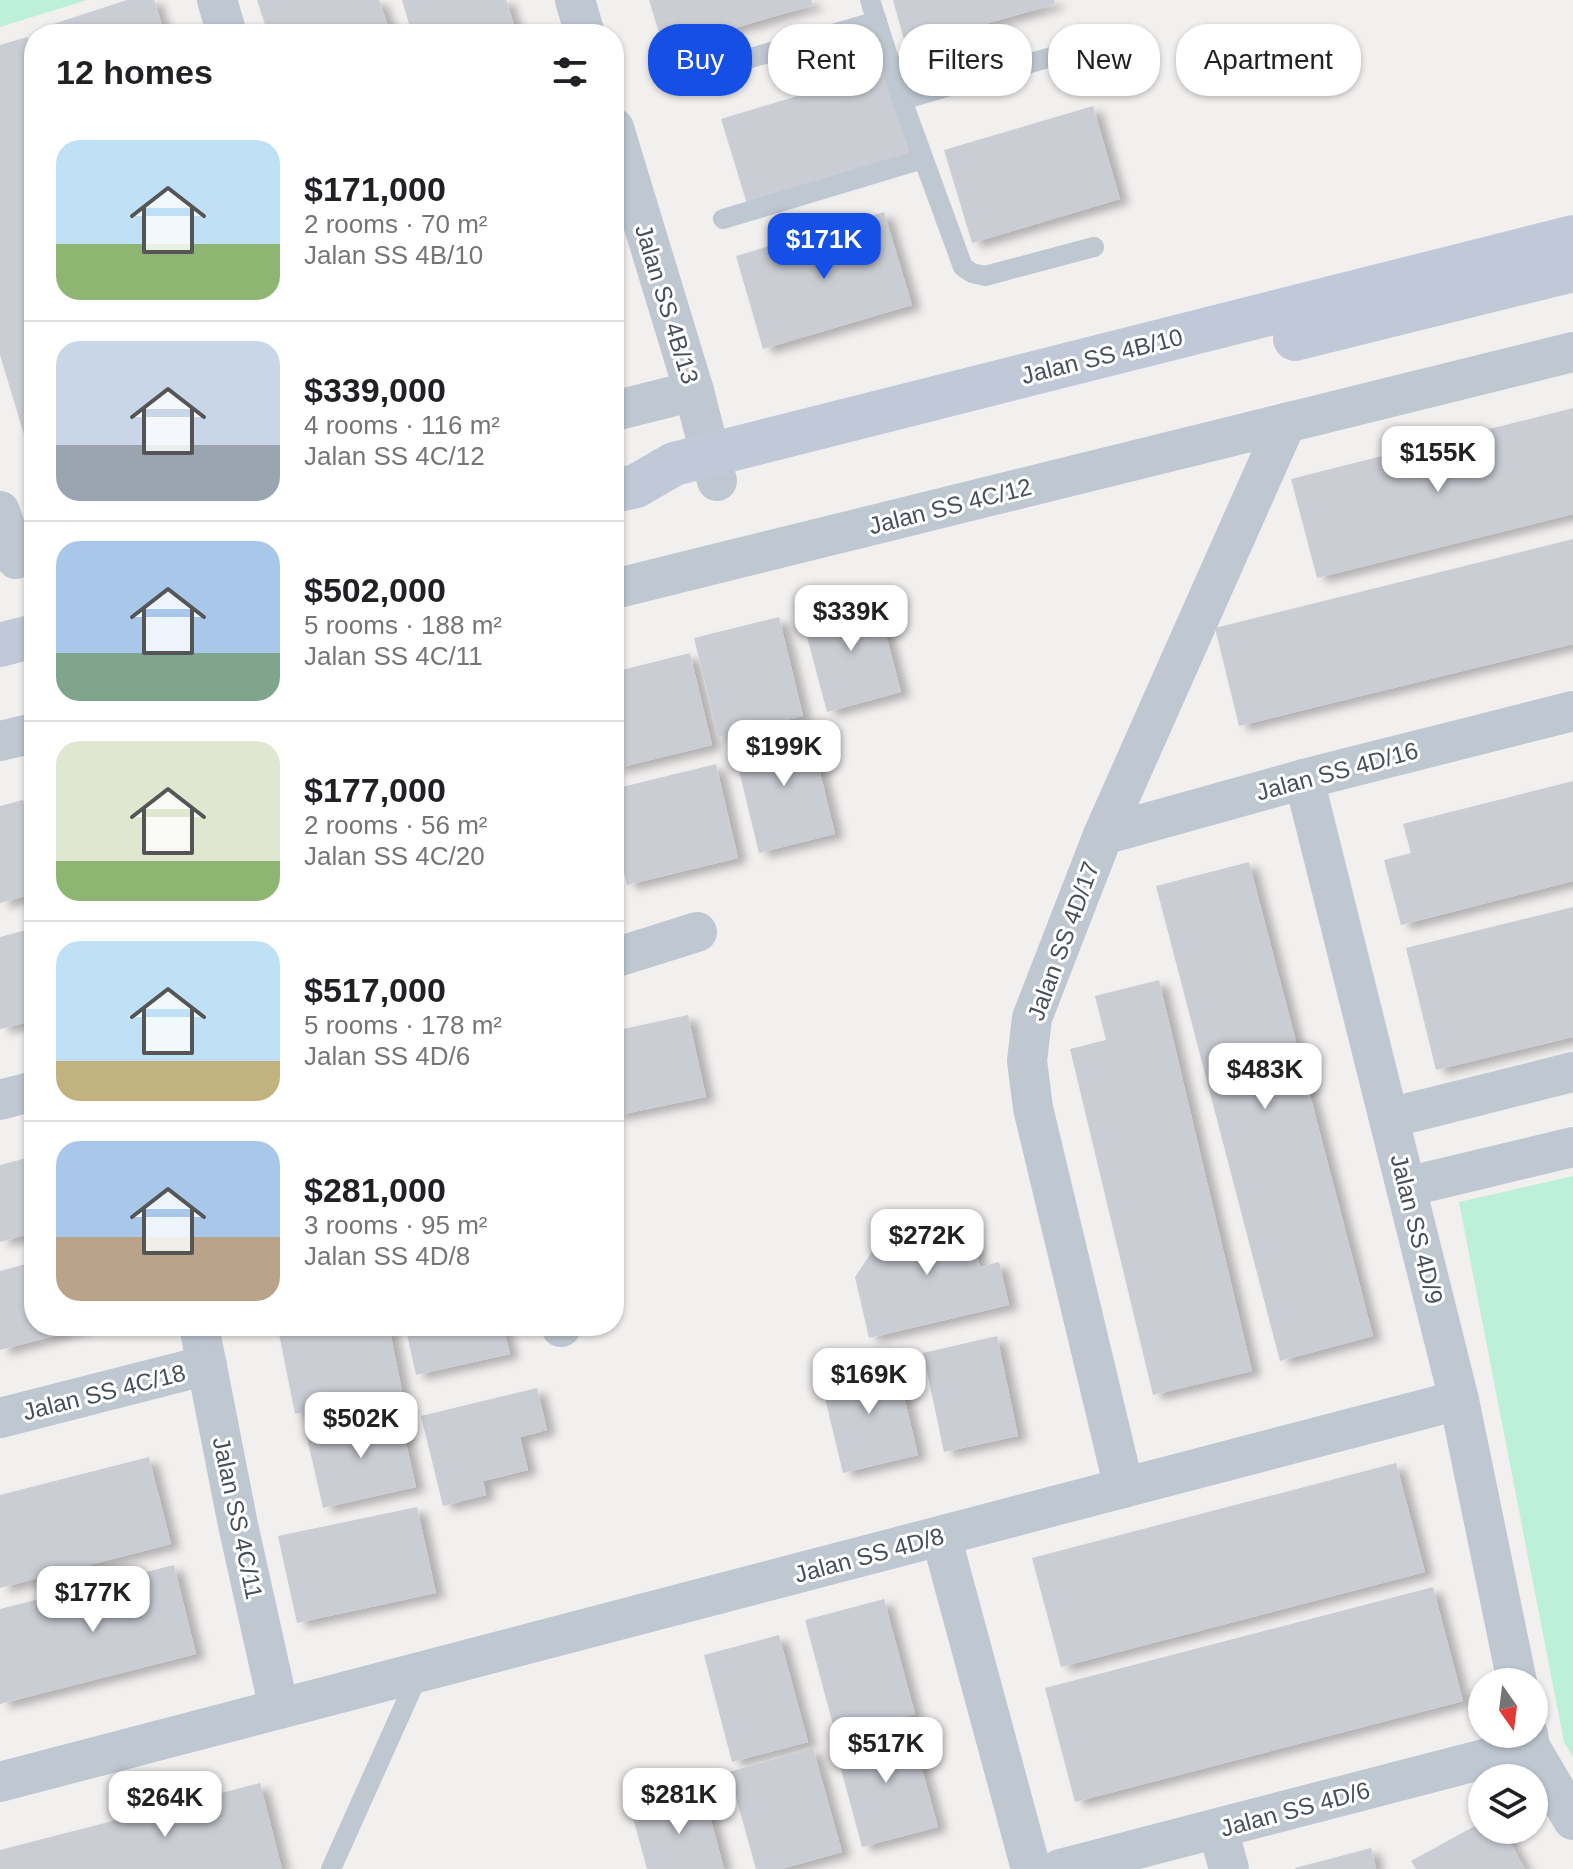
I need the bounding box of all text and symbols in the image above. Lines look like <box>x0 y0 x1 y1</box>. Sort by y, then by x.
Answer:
chip: Buy <box>648 24 752 96</box>
chip: Rent <box>768 24 883 96</box>
chip: Filters <box>899 24 1032 96</box>
chip: New <box>1048 24 1160 96</box>
chip: Apartment <box>1176 24 1361 96</box>
icon: filters <box>548 50 592 94</box>
text: 12 homes <box>56 53 213 91</box>
text: $171,000 <box>304 170 446 208</box>
icon: home <box>120 172 216 268</box>
text: 2 rooms · 70 m² <box>304 209 488 239</box>
pin: $171K <box>768 213 880 281</box>
street label: Jalan SS 4B/13 <box>630 221 704 387</box>
text: $171K <box>786 224 862 254</box>
text: Jalan SS 4B/10 <box>304 240 483 270</box>
street label: Jalan SS 4B/10 <box>1018 323 1186 389</box>
text: $339,000 <box>304 371 446 409</box>
icon: home <box>120 373 216 469</box>
text: 4 rooms · 116 m² <box>304 410 500 440</box>
pin: $155K <box>1382 426 1494 494</box>
text: $155K <box>1400 437 1476 467</box>
text: Jalan SS 4C/12 <box>304 441 485 471</box>
street label: Jalan SS 4C/12 <box>866 473 1034 539</box>
text: $502,000 <box>304 571 446 609</box>
icon: home <box>120 573 216 669</box>
pin: $339K <box>795 585 907 653</box>
text: $339K <box>813 596 889 626</box>
text: 5 rooms · 188 m² <box>304 610 502 640</box>
text: Jalan SS 4C/11 <box>304 641 483 671</box>
pin: $199K <box>728 720 840 788</box>
text: $199K <box>746 731 822 761</box>
street label: Jalan SS 4D/16 <box>1253 736 1421 806</box>
text: $177,000 <box>304 771 446 809</box>
icon: home <box>120 773 216 869</box>
text: 2 rooms · 56 m² <box>304 810 488 840</box>
text: Jalan SS 4C/20 <box>304 841 485 871</box>
street label: Jalan SS 4D/17 <box>1022 858 1104 1024</box>
text: $517,000 <box>304 971 446 1009</box>
icon: home <box>120 973 216 1069</box>
text: 5 rooms · 178 m² <box>304 1010 502 1040</box>
text: Jalan SS 4D/6 <box>304 1041 470 1071</box>
pin: $483K <box>1209 1043 1321 1111</box>
text: $483K <box>1227 1054 1303 1084</box>
street label: Jalan SS 4D/9 <box>1385 1151 1449 1307</box>
text: $281,000 <box>304 1171 446 1209</box>
icon: home <box>120 1173 216 1269</box>
pin: $272K <box>871 1209 983 1277</box>
text: 3 rooms · 95 m² <box>304 1210 488 1240</box>
text: $272K <box>889 1220 965 1250</box>
text: Jalan SS 4D/8 <box>304 1241 470 1271</box>
pin: $169K <box>813 1348 925 1416</box>
street label: Jalan SS 4C/18 <box>20 1359 188 1425</box>
text: $169K <box>831 1359 907 1389</box>
pin: $502K <box>305 1392 417 1460</box>
text: $502K <box>323 1403 399 1433</box>
street label: Jalan SS 4C/11 <box>208 1434 268 1602</box>
street label: Jalan SS 4D/8 <box>791 1522 947 1588</box>
pin: $177K <box>37 1566 149 1634</box>
text: $177K <box>55 1577 131 1607</box>
north arrow <box>1468 1668 1548 1748</box>
map controls <box>1468 1668 1548 1844</box>
pin: $517K <box>830 1717 942 1785</box>
text: $517K <box>848 1728 924 1758</box>
button: layers <box>1468 1764 1548 1844</box>
pin: $281K <box>623 1768 735 1836</box>
pin: $264K <box>109 1771 221 1839</box>
street label: Jalan SS 4D/6 <box>1217 1776 1373 1842</box>
text: $281K <box>641 1779 717 1809</box>
text: $264K <box>127 1782 203 1812</box>

